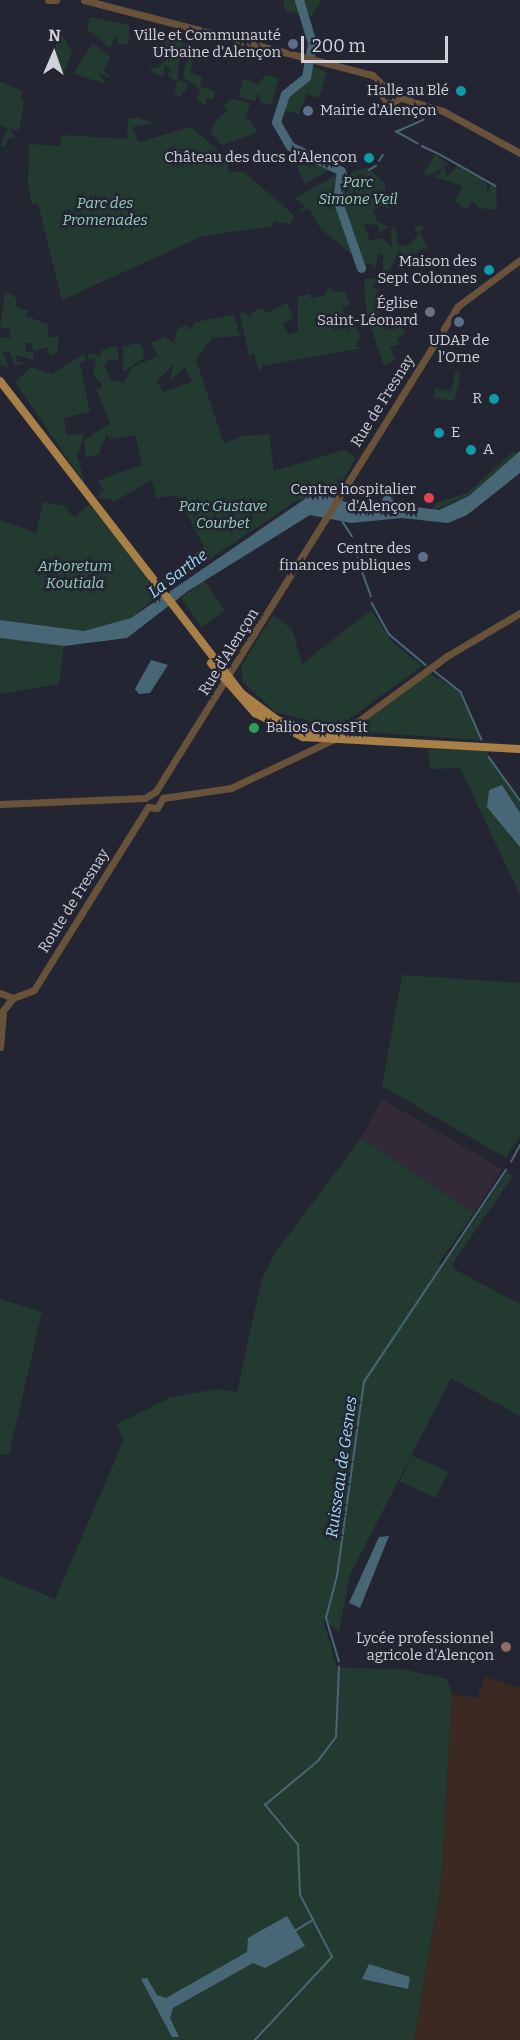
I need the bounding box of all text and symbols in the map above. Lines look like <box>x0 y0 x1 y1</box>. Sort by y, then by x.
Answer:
north arrow <box>24 24 84 84</box>
scale bar <box>304 24 451 62</box>
text: N <box>48 26 61 45</box>
place label: Ville et Communauté Urbaine d'Alençon <box>134 26 281 61</box>
text: 200 m <box>312 35 366 57</box>
marker: Ville et Communauté Urbaine d'Alençon <box>286 37 300 51</box>
place label: Halle au Blé <box>367 82 449 100</box>
marker: Halle au Blé <box>454 84 468 98</box>
place label: Mairie d'Alençon <box>320 102 437 120</box>
marker: Mairie d'Alençon <box>301 104 315 118</box>
place label: Château des ducs d'Alençon <box>164 149 357 167</box>
marker: Château des ducs d'Alençon <box>362 151 376 165</box>
park label: Parc Simone Veil <box>318 173 398 208</box>
park label: Parc des Promenades <box>62 194 148 229</box>
place label: Maison des Sept Colonnes <box>377 252 477 287</box>
marker: Maison des Sept Colonnes <box>482 263 496 277</box>
place label: Église Saint-Léonard <box>317 294 418 329</box>
marker: Église Saint-Léonard <box>423 305 437 319</box>
marker: UDAP de l'Orne <box>452 315 466 329</box>
place label: UDAP de l'Orne <box>429 331 489 366</box>
street label: Rue de Fresnay <box>347 352 419 450</box>
place label: R <box>472 390 482 408</box>
marker: R <box>487 392 501 406</box>
place label: E <box>451 424 460 442</box>
marker: E <box>432 426 446 440</box>
place label: A <box>483 441 494 459</box>
marker: A <box>464 443 478 457</box>
place label: Centre hospitalier d'Alençon <box>290 480 416 515</box>
marker: Centre hospitalier d'Alençon <box>420 489 438 507</box>
park label: Parc Gustave Courbet <box>179 497 267 532</box>
place label: Centre des finances publiques <box>279 539 411 574</box>
water label: La Sarthe <box>145 546 211 602</box>
marker: Centre des finances publiques <box>416 550 430 564</box>
park label: Arboretum Koutiala <box>38 557 112 592</box>
street label: Rue d'Alençon <box>195 605 263 699</box>
place label: Balios CrossFit <box>266 719 368 737</box>
marker: Balios CrossFit <box>247 721 261 735</box>
street label: Route de Fresnay <box>35 846 113 956</box>
water label: Ruisseau de Gesnes <box>323 1395 361 1539</box>
place label: Lycée professionnel agricole d'Alençon <box>356 1629 494 1664</box>
marker: Lycée professionnel agricole d'Alençon <box>499 1640 513 1654</box>

